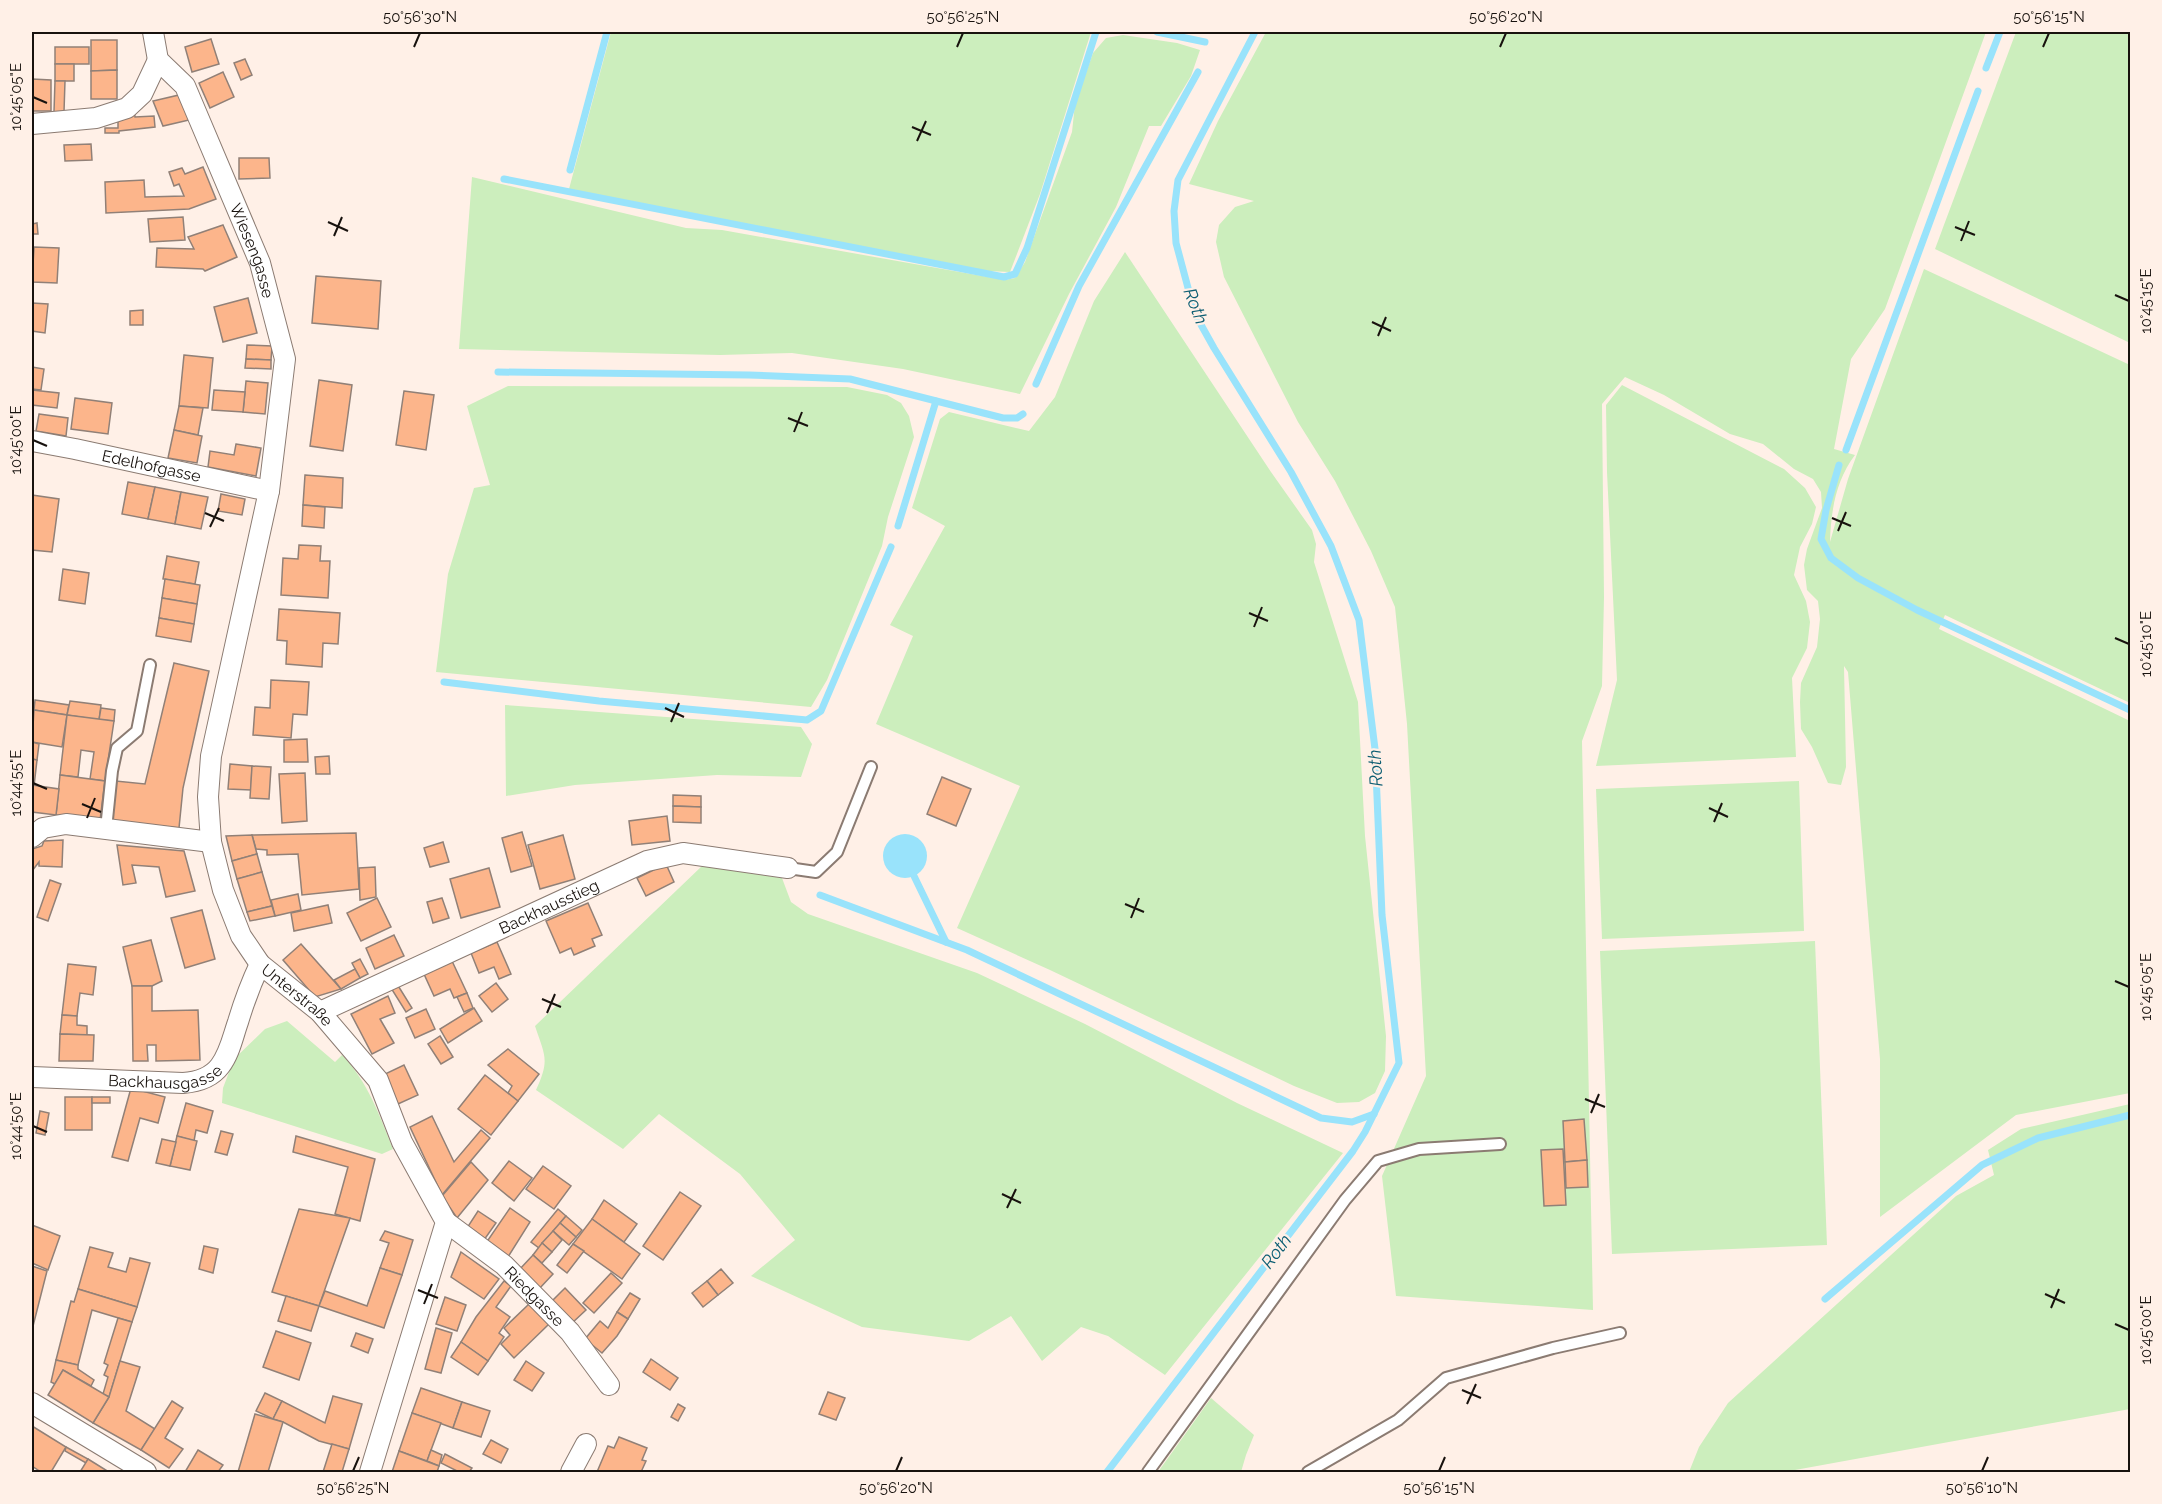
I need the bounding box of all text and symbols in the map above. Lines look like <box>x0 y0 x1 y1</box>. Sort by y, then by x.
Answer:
text: 50°56'30"N <box>383 8 457 26</box>
text: 50°56'25"N <box>927 8 999 26</box>
text: 50°56'20"N <box>1469 8 1543 26</box>
text: 50°56'15"N <box>2013 8 2085 26</box>
text: 10°45'05"E <box>7 63 25 131</box>
street label: Wiesengasse <box>226 200 278 300</box>
text: 10°45'15"E <box>2137 268 2155 334</box>
water label: Roth <box>1180 285 1212 327</box>
text: 10°45'00"E <box>7 405 25 475</box>
street label: Edelhofgasse <box>100 446 203 485</box>
text: 10°45'10"E <box>2137 611 2155 677</box>
water label: Roth <box>1364 749 1386 787</box>
text: 10°44'55"E <box>7 750 25 816</box>
street label: Backhausstieg <box>496 875 602 938</box>
text: 10°45'05"E <box>2137 953 2155 1021</box>
street label: Unterstraße <box>258 960 337 1030</box>
street label: Backhausgasse <box>108 1060 226 1093</box>
text: 10°44'50"E <box>7 1092 25 1160</box>
water label: Roth <box>1256 1230 1296 1272</box>
street label: Riedgasse <box>501 1262 568 1330</box>
text: 10°45'00"E <box>2137 1295 2155 1365</box>
text: 50°56'25"N <box>317 1479 389 1497</box>
text: 50°56'20"N <box>859 1479 933 1497</box>
text: 50°56'15"N <box>1403 1479 1475 1497</box>
text: 50°56'10"N <box>1946 1479 2018 1497</box>

